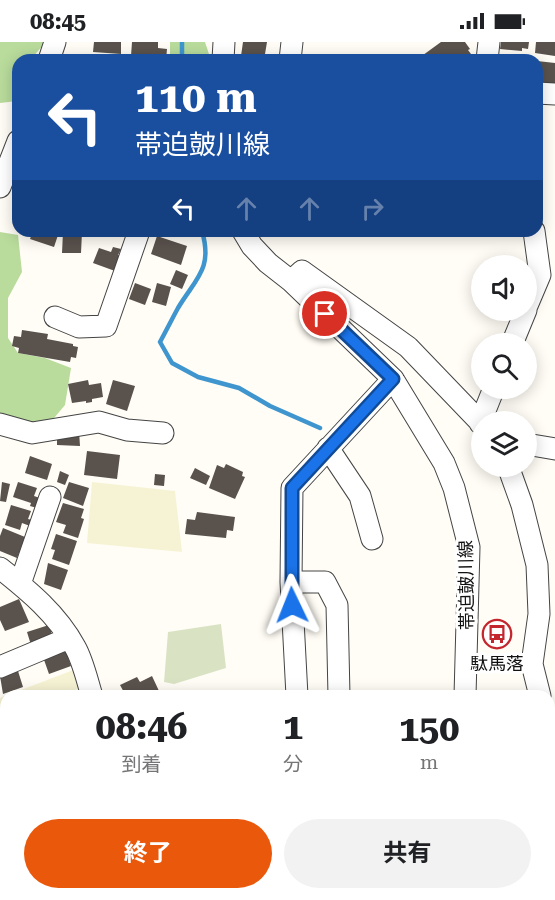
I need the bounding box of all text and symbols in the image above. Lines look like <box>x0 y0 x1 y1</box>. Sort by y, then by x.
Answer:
text: 08:45 <box>30 9 86 34</box>
text: 110 m <box>135 73 257 122</box>
icon: left <box>36 78 114 156</box>
text: 帯迫皷川線 <box>135 129 270 161</box>
icon: left <box>167 192 200 225</box>
icon: ahead <box>230 192 263 225</box>
icon: ahead <box>293 192 326 225</box>
icon: right <box>356 192 389 225</box>
map controls <box>471 255 537 477</box>
button: sound <box>471 255 537 321</box>
pin <box>299 288 350 339</box>
icon: arrive <box>308 297 341 330</box>
button: search <box>471 333 537 399</box>
button: layers <box>471 411 537 477</box>
street label: 帯迫皷川線 <box>455 540 477 630</box>
position arrow <box>260 573 324 637</box>
bus stop icon: 駄馬落 <box>481 618 513 650</box>
place label: 駄馬落 <box>470 653 524 674</box>
text: 08:46 <box>96 706 188 748</box>
text: 1 <box>283 706 303 748</box>
text: 150 <box>399 708 459 750</box>
text: m <box>420 750 438 774</box>
text: 到着 <box>122 752 162 776</box>
text: 分 <box>283 752 303 776</box>
button: 終了 <box>24 819 272 888</box>
button: 共有 <box>284 819 531 888</box>

